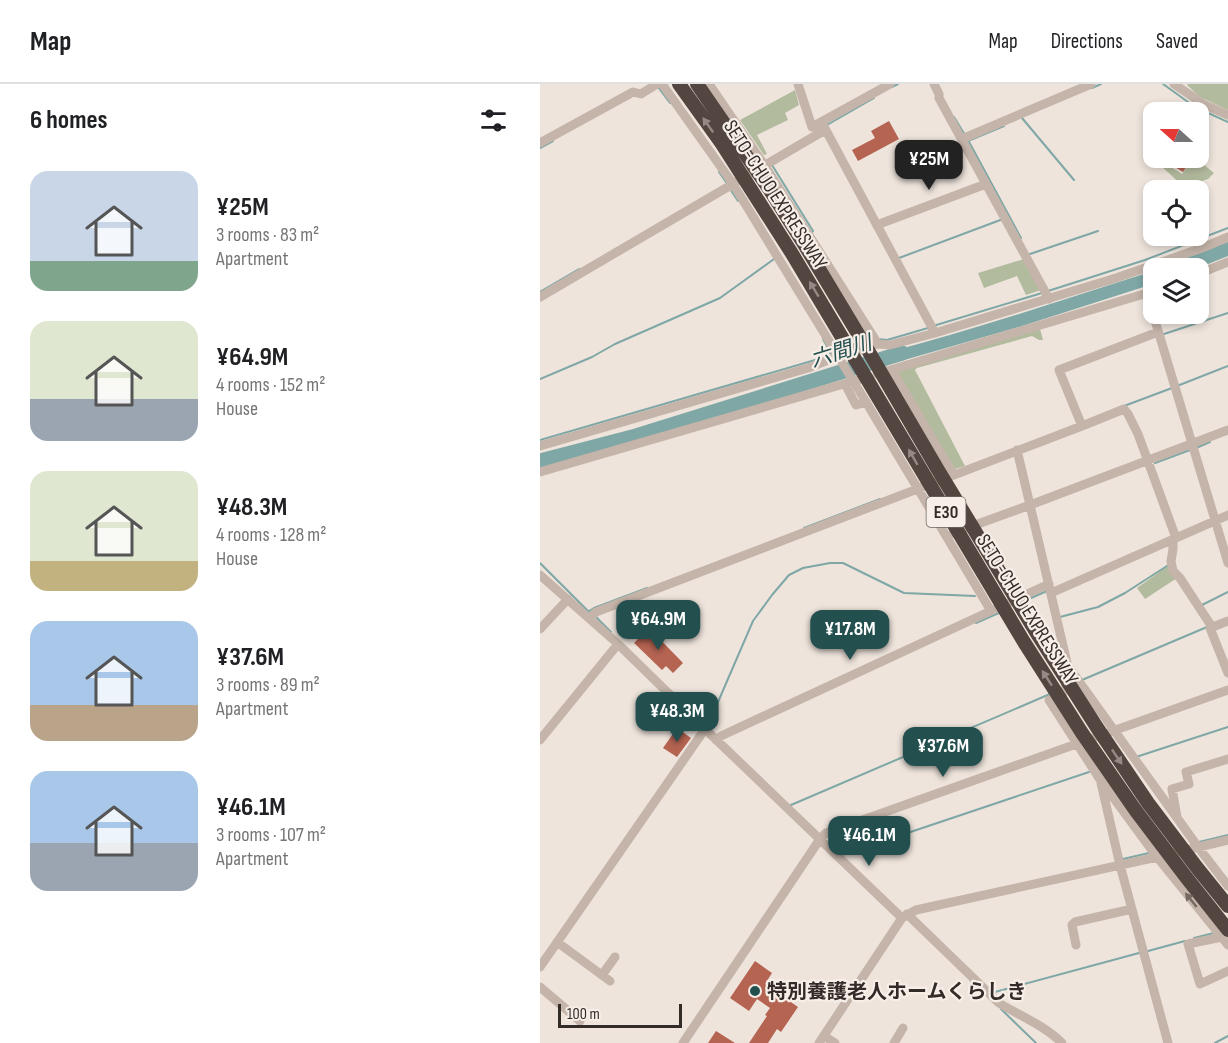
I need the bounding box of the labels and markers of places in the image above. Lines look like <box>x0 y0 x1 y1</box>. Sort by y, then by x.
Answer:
pin: ¥25M <box>893 140 965 191</box>
pin: ¥64.9M <box>609 600 707 651</box>
pin: ¥17.8M <box>801 610 899 661</box>
pin: ¥48.3M <box>628 692 726 743</box>
pin: ¥37.6M <box>894 727 992 778</box>
pin: ¥46.1M <box>820 816 918 867</box>
place label: 特別養護老人ホームくらしき <box>767 980 1026 1004</box>
marker: 特別養護老人ホームくらしき <box>748 984 762 998</box>

